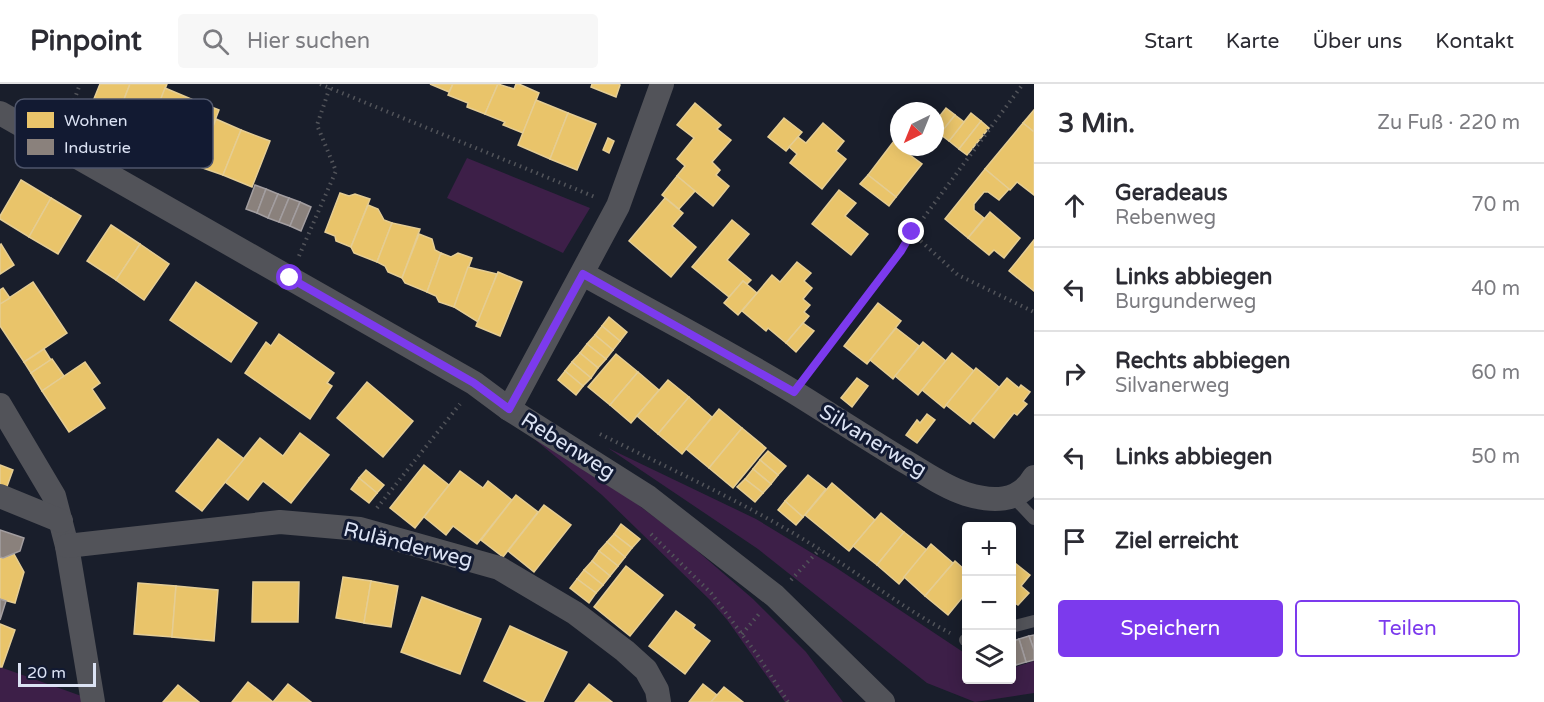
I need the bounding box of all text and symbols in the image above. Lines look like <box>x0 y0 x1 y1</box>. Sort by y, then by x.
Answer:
search box <box>178 14 598 68</box>
text: Pinpoint <box>30 24 142 58</box>
icon: search <box>199 25 232 58</box>
text: Hier suchen <box>247 28 370 54</box>
text: Start <box>1144 29 1193 54</box>
text: Karte <box>1226 29 1279 54</box>
text: Über uns <box>1312 29 1402 54</box>
text: Kontakt <box>1435 29 1514 54</box>
legend <box>15 99 213 168</box>
north arrow <box>890 102 944 156</box>
text: 3 Min. <box>1058 108 1135 139</box>
text: Wohnen <box>64 111 127 131</box>
text: Zu Fuß · 220 m <box>1377 111 1520 135</box>
text: Industrie <box>64 138 131 158</box>
text: Geradeaus <box>1115 180 1227 206</box>
icon: ahead <box>1058 189 1091 222</box>
text: 70 m <box>1471 193 1520 217</box>
text: Rebenweg <box>1115 206 1216 230</box>
route end <box>898 218 924 244</box>
route start <box>276 264 302 290</box>
text: Links abbiegen <box>1115 264 1273 290</box>
icon: left <box>1058 273 1091 306</box>
text: 40 m <box>1471 277 1520 301</box>
text: Burgunderweg <box>1115 290 1256 314</box>
text: Rechts abbiegen <box>1115 348 1290 374</box>
icon: right <box>1058 357 1091 390</box>
text: 60 m <box>1471 361 1520 385</box>
text: Silvanerweg <box>1115 374 1230 398</box>
street label: Silvanerweg <box>815 399 931 483</box>
street label: Rebenweg <box>516 407 620 485</box>
icon: left <box>1058 441 1091 474</box>
text: Links abbiegen <box>1115 444 1273 470</box>
text: 50 m <box>1471 445 1520 469</box>
street label: Ruländerweg <box>341 517 475 573</box>
map controls <box>962 522 1016 684</box>
button: + <box>962 522 1016 576</box>
icon: arrive <box>1058 525 1091 558</box>
text: Ziel erreicht <box>1115 528 1238 554</box>
button: − <box>962 576 1016 630</box>
button: Speichern <box>1058 600 1283 657</box>
button: Teilen <box>1295 600 1520 657</box>
button: layers <box>962 630 1016 684</box>
scale bar <box>18 660 96 688</box>
text: 20 m <box>27 663 66 683</box>

